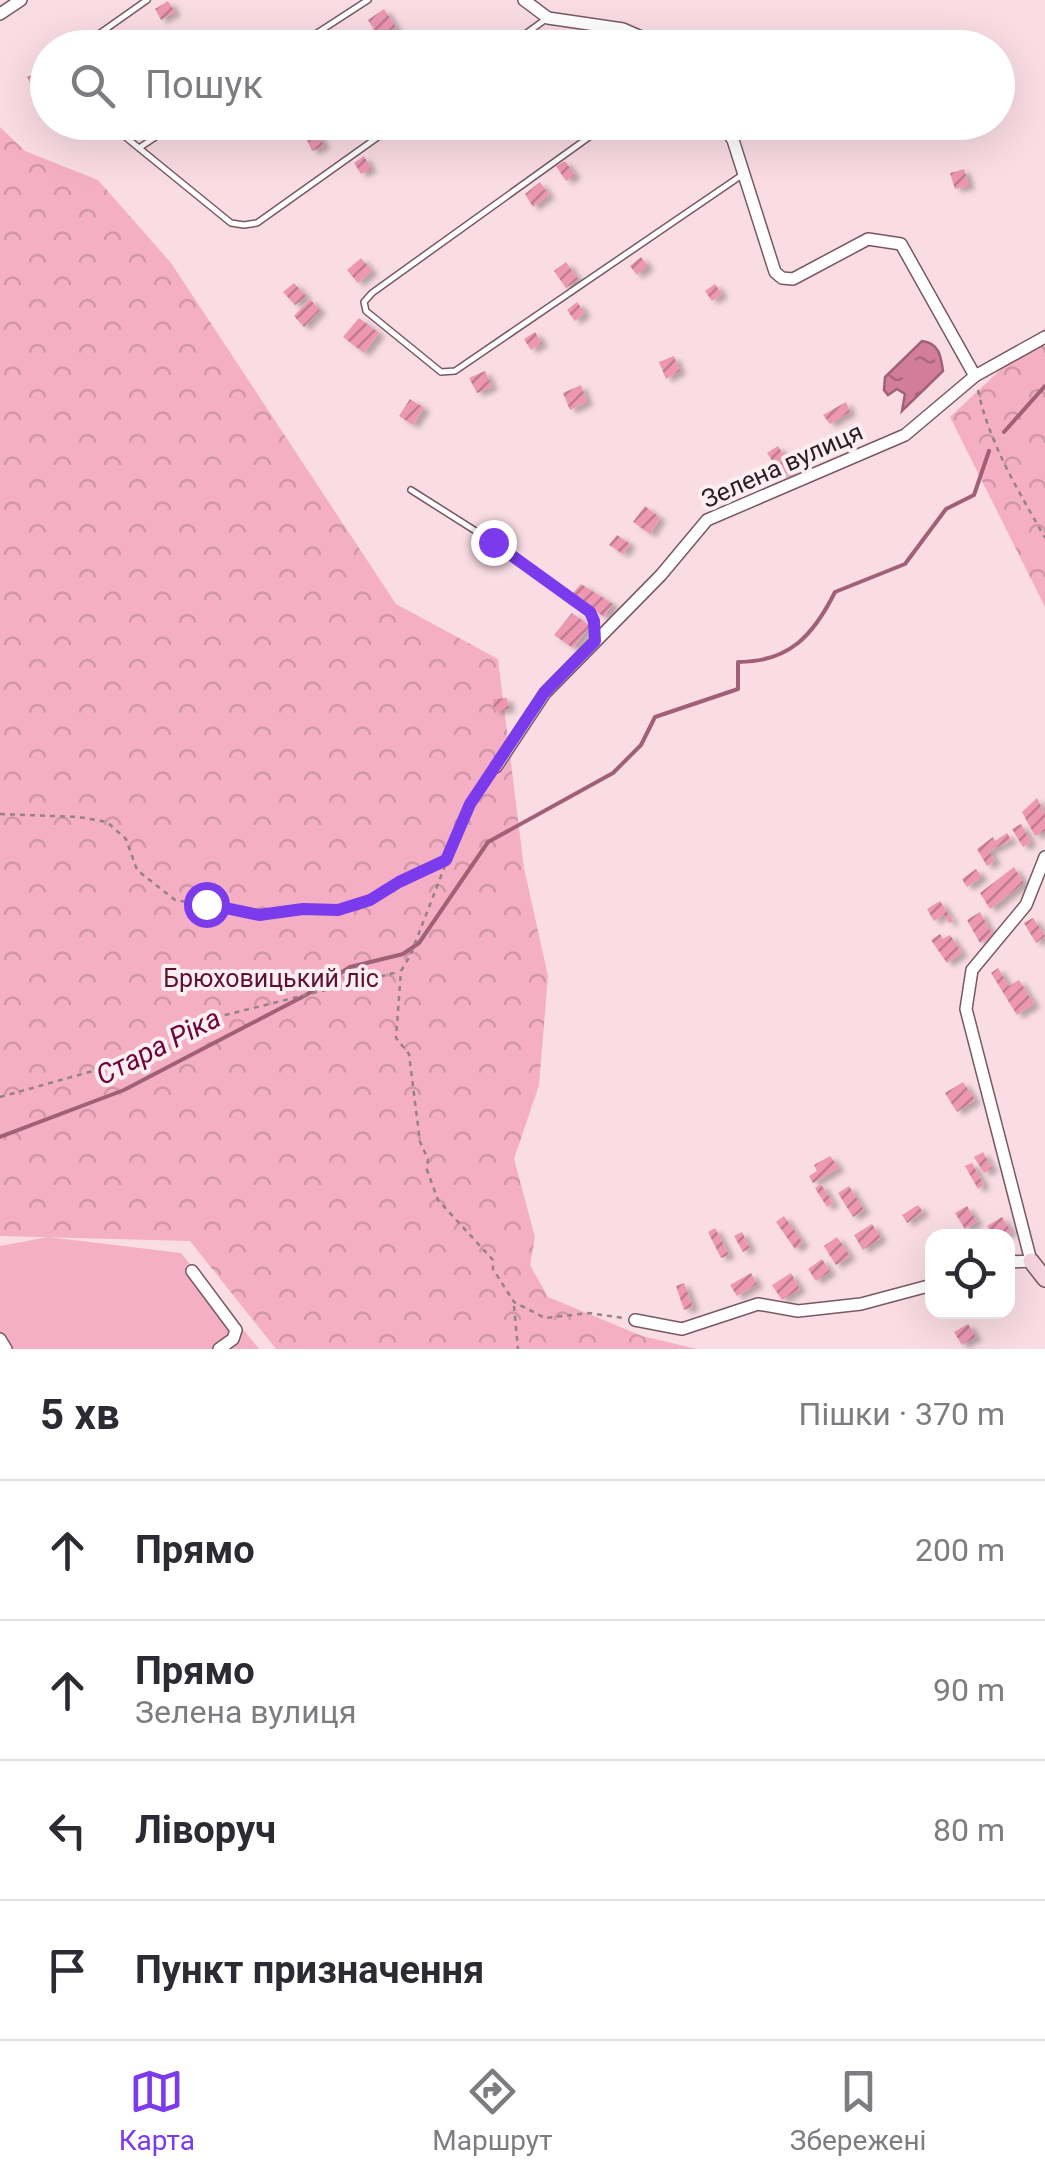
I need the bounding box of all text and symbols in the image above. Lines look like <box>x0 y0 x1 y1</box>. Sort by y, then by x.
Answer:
search box <box>30 30 1015 140</box>
icon: search <box>65 58 120 113</box>
text: Пошук <box>145 63 263 107</box>
street label: Зелена вулиця <box>697 417 867 514</box>
route end <box>471 520 517 566</box>
route start <box>184 882 230 928</box>
park label: Брюховицький ліс <box>163 964 379 993</box>
water label: Стара Ріка <box>90 1001 226 1092</box>
map controls <box>925 1229 1015 1319</box>
button: locate <box>925 1229 1015 1319</box>
text: 5 хв <box>40 1390 120 1439</box>
text: Пішки · 370 m <box>799 1395 1005 1433</box>
icon: ahead <box>40 1523 95 1578</box>
text: Прямо <box>135 1528 255 1572</box>
text: 200 m <box>915 1531 1005 1569</box>
text: Прямо <box>135 1649 255 1693</box>
icon: ahead <box>40 1663 95 1718</box>
text: 90 m <box>933 1671 1005 1709</box>
text: Зелена вулиця <box>135 1693 357 1731</box>
icon: left <box>40 1803 95 1858</box>
text: Ліворуч <box>135 1808 276 1852</box>
text: 80 m <box>933 1811 1005 1849</box>
icon: arrive <box>40 1943 95 1998</box>
text: Пункт призначення <box>135 1948 484 1992</box>
tab: Карта <box>119 2064 195 2157</box>
tab: Маршрут <box>432 2064 553 2157</box>
tab: Збережені <box>790 2064 926 2157</box>

